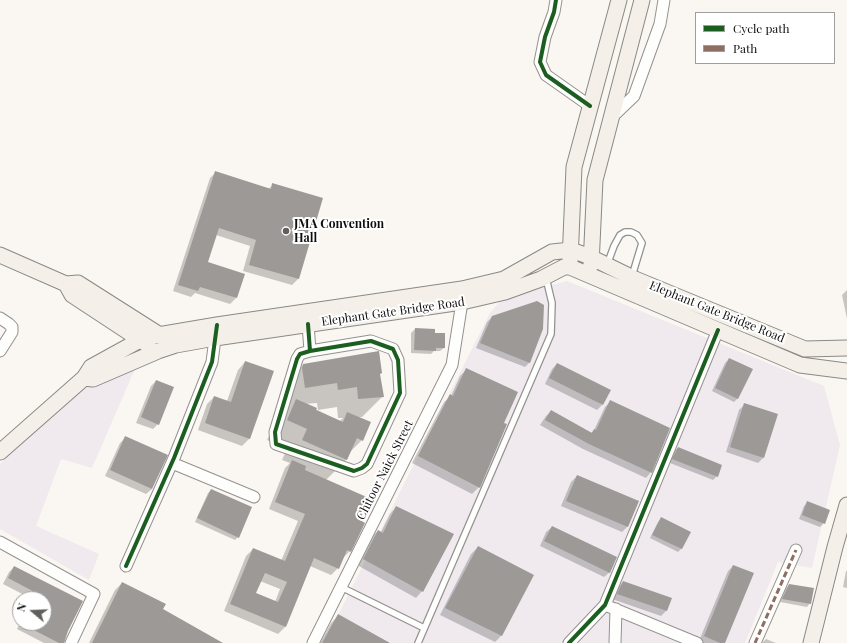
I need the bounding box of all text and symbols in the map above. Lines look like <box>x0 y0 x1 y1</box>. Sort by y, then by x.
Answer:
legend <box>695 12 835 64</box>
text: Cycle path <box>733 20 790 36</box>
text: Path <box>733 40 757 56</box>
place label: JMA Convention Hall <box>294 217 384 245</box>
marker: JMA Convention Hall <box>281 226 291 236</box>
street label: Elephant Gate Bridge Road <box>647 278 787 346</box>
street label: Elephant Gate Bridge Road <box>320 295 466 329</box>
street label: Chitoor Naick Street <box>354 418 416 522</box>
north arrow <box>12 591 52 631</box>
text: N <box>13 601 30 613</box>

